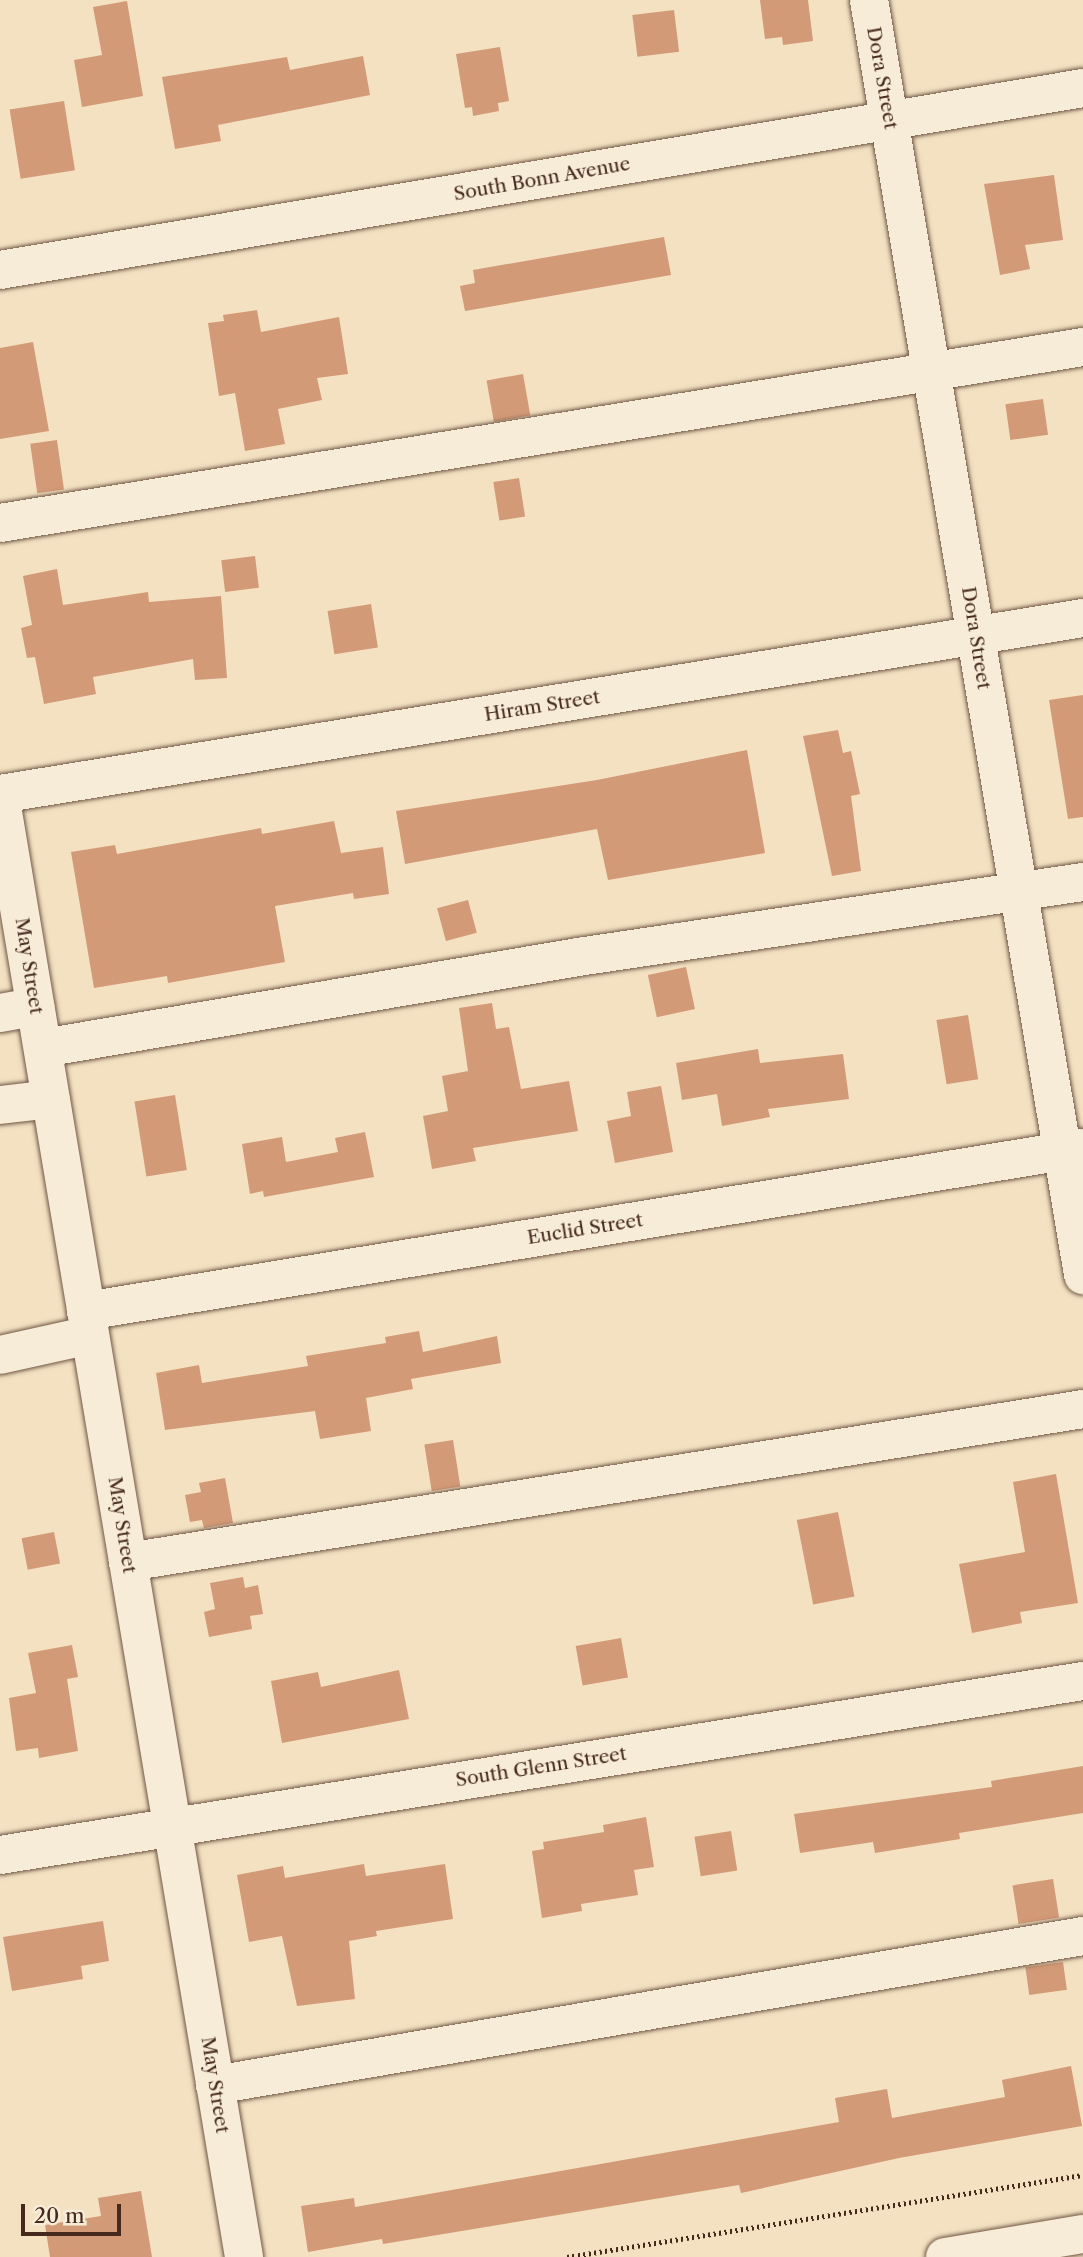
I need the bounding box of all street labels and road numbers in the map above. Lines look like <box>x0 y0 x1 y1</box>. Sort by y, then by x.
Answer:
street label: Dora Street <box>862 25 902 131</box>
street label: South Bonn Avenue <box>452 152 632 206</box>
street label: Dora Street <box>957 585 995 691</box>
street label: Hiram Street <box>483 686 601 726</box>
street label: May Street <box>10 916 48 1016</box>
street label: Euclid Street <box>526 1209 644 1249</box>
street label: May Street <box>103 1475 141 1575</box>
street label: South Glenn Street <box>454 1742 628 1792</box>
street label: May Street <box>196 2035 234 2135</box>

